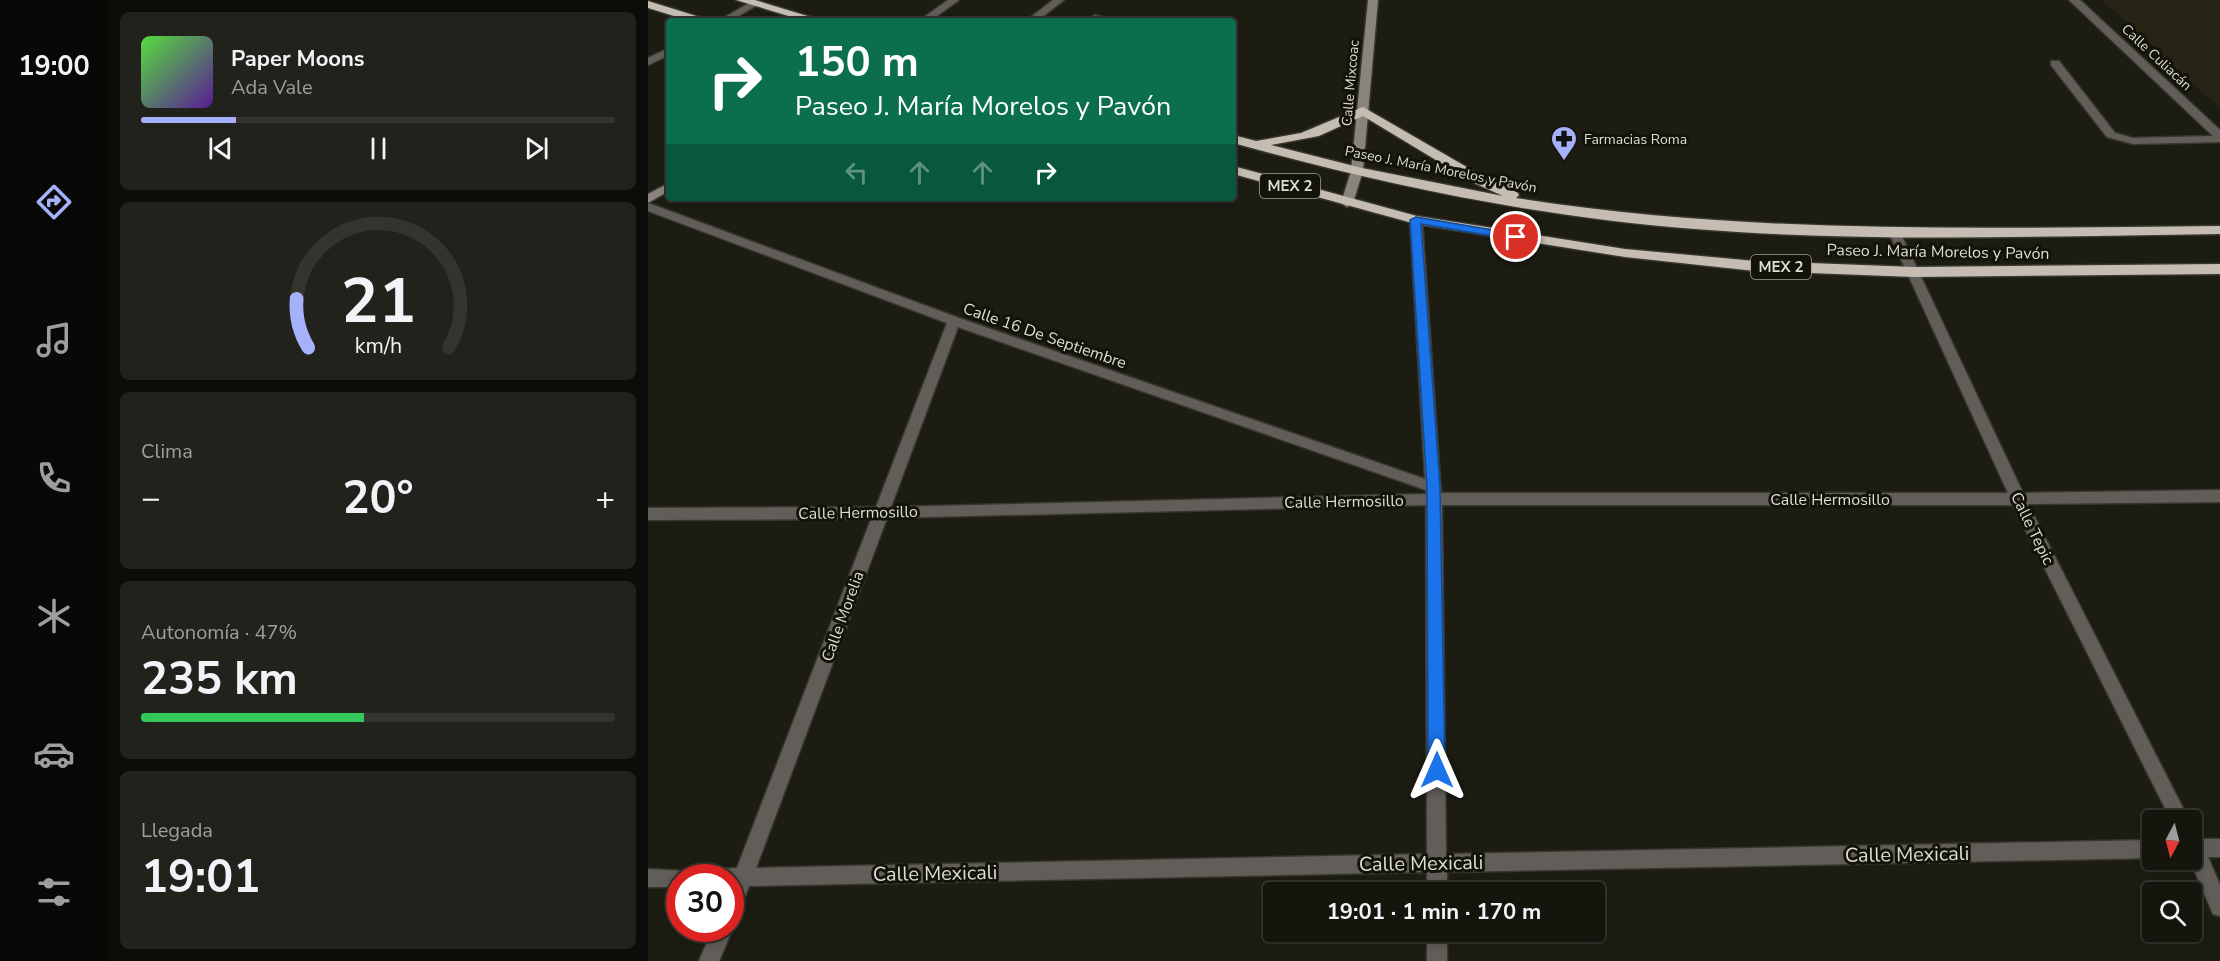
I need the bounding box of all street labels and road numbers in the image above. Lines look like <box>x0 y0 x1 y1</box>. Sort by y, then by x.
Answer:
street label: Calle Culiacán <box>2117 20 2196 95</box>
street label: Calle Mixcoac <box>1337 39 1364 127</box>
street label: Paseo J. María Morelos y Pavón <box>1343 142 1538 197</box>
road number: MEX 2 <box>1260 174 1320 198</box>
street label: Paseo J. María Morelos y Pavón <box>1826 239 2050 265</box>
road number: MEX 2 <box>1751 255 1811 279</box>
street label: Calle 16 De Septiembre <box>960 298 1129 374</box>
street label: Calle Tepic <box>2005 488 2059 569</box>
street label: Calle Hermosillo <box>1770 489 1890 511</box>
street label: Calle Hermosillo <box>1284 490 1404 514</box>
street label: Calle Hermosillo <box>798 501 918 525</box>
street label: Calle Morelia <box>816 568 869 665</box>
street label: Calle Mexicali <box>1845 840 1969 869</box>
street label: Calle Mexicali <box>1359 849 1483 878</box>
street label: Calle Mexicali <box>873 859 997 888</box>

